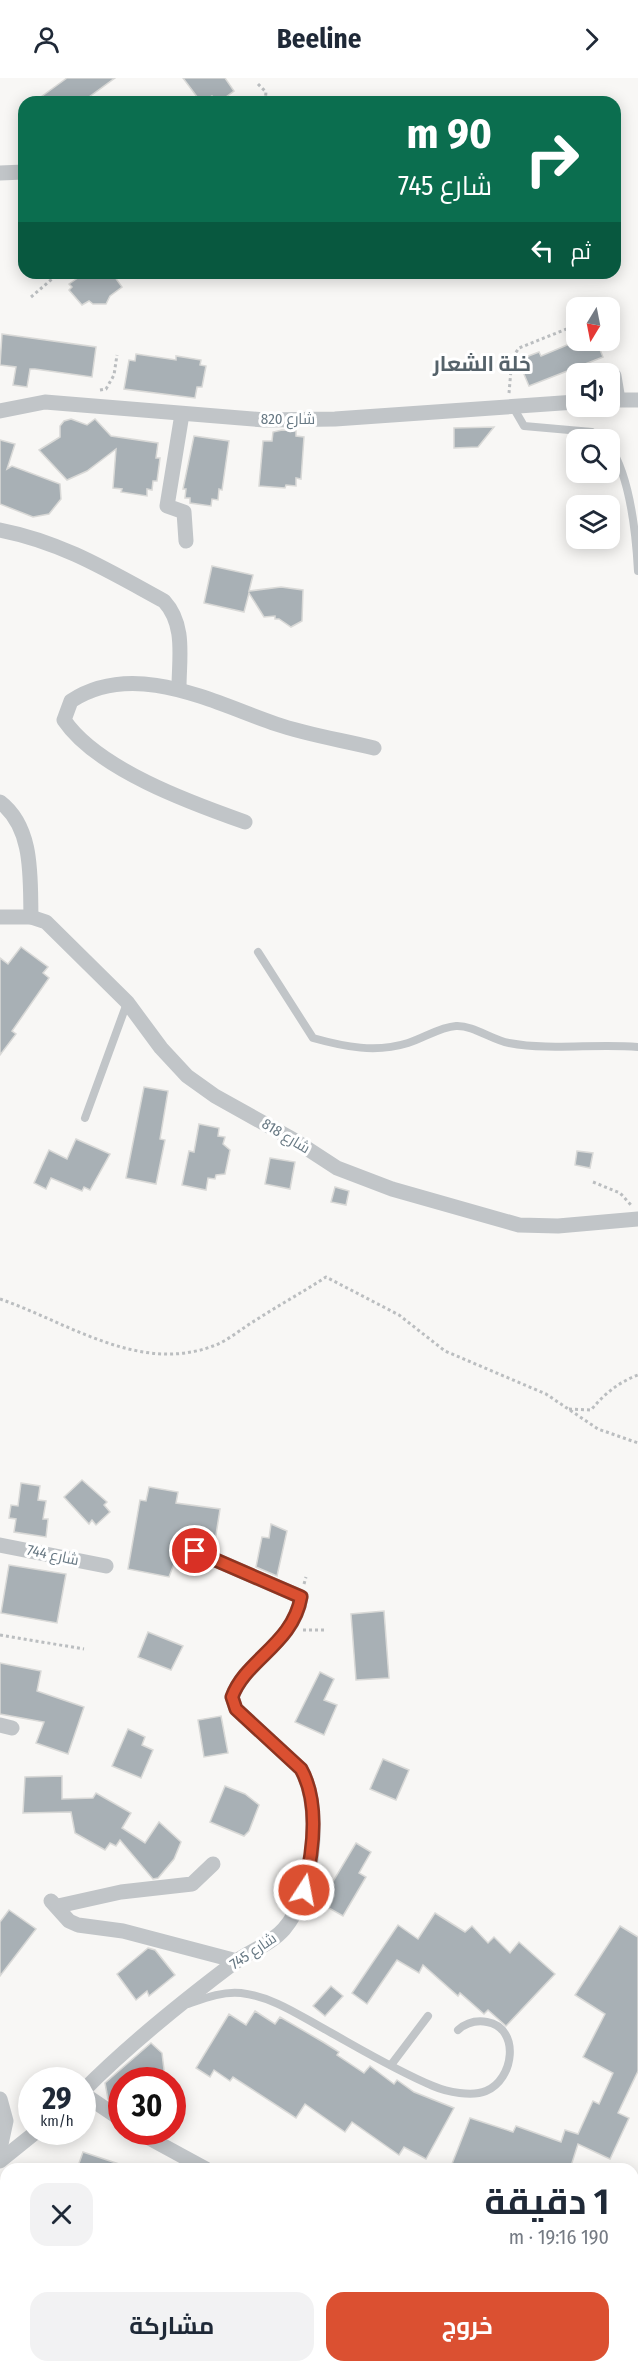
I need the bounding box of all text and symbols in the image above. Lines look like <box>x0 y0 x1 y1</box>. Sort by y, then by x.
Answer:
icon: person <box>30 23 63 56</box>
text: Beeline <box>277 23 361 55</box>
icon: forward <box>575 23 608 56</box>
text: 90 m <box>407 109 492 159</box>
icon: right <box>513 120 591 198</box>
text: شارع 745 <box>398 170 492 202</box>
icon: left <box>526 234 559 267</box>
text: ثم <box>571 238 591 265</box>
north arrow <box>566 297 620 351</box>
map controls <box>566 297 620 549</box>
district label: خلة الشعار <box>432 351 531 377</box>
button: sound <box>566 363 620 417</box>
street label: شارع 820 <box>261 410 315 430</box>
button: search <box>566 429 620 483</box>
button: layers <box>566 495 620 549</box>
street label: شارع 818 <box>258 1115 313 1159</box>
pin <box>169 1525 220 1576</box>
icon: arrive <box>178 1534 211 1567</box>
street label: شارع 744 <box>25 1541 81 1571</box>
position arrow <box>272 1858 336 1922</box>
street label: شارع 745 <box>226 1929 281 1975</box>
speed limit sign: 30 <box>108 2067 186 2145</box>
text: 29 <box>42 2081 72 2117</box>
text: km/h <box>40 2112 74 2130</box>
text: 1 دقيقة <box>485 2180 609 2224</box>
button: close <box>30 2183 93 2246</box>
text: 190 m · 19:16 <box>509 2225 609 2249</box>
button: مشاركة <box>30 2292 314 2361</box>
button: خروج <box>326 2292 609 2361</box>

